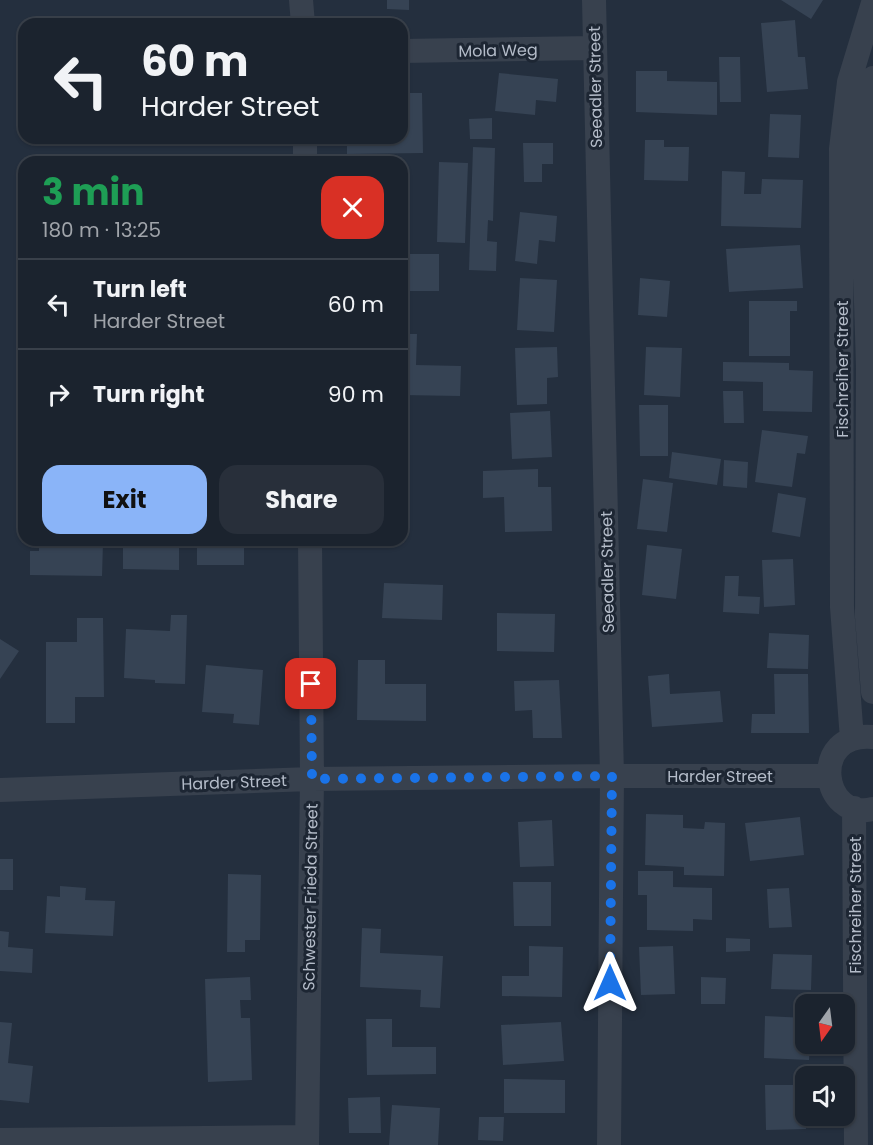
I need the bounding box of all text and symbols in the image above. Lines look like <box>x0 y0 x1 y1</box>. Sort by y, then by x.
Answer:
street label: Seeadler Street <box>583 26 608 148</box>
text: 60 m <box>141 32 249 91</box>
street label: Mola Weg <box>458 38 538 63</box>
icon: left <box>42 42 120 120</box>
text: Harder Street <box>141 88 319 125</box>
text: 3 min <box>42 167 144 218</box>
button: close <box>321 176 384 239</box>
text: 180 m · 13:25 <box>42 216 161 244</box>
text: Turn left <box>93 274 187 305</box>
icon: left <box>42 288 75 321</box>
text: 60 m <box>328 289 384 320</box>
street label: Fischreiher Street <box>831 300 854 438</box>
text: Harder Street <box>93 307 225 335</box>
icon: right <box>42 378 75 411</box>
text: Turn right <box>93 379 204 410</box>
text: 90 m <box>328 379 384 410</box>
button: Exit <box>42 465 207 534</box>
button: Share <box>219 465 384 534</box>
street label: Seeadler Street <box>595 511 620 633</box>
pin <box>285 658 336 709</box>
icon: arrive <box>294 667 327 700</box>
street label: Harder Street <box>667 765 773 788</box>
street label: Harder Street <box>181 769 287 796</box>
street label: Schwester Frieda Street <box>297 803 324 991</box>
street label: Fischreiher Street <box>844 836 867 974</box>
position arrow <box>578 951 642 1015</box>
north arrow <box>795 994 855 1054</box>
map controls <box>795 994 855 1126</box>
button: sound <box>795 1066 855 1126</box>

